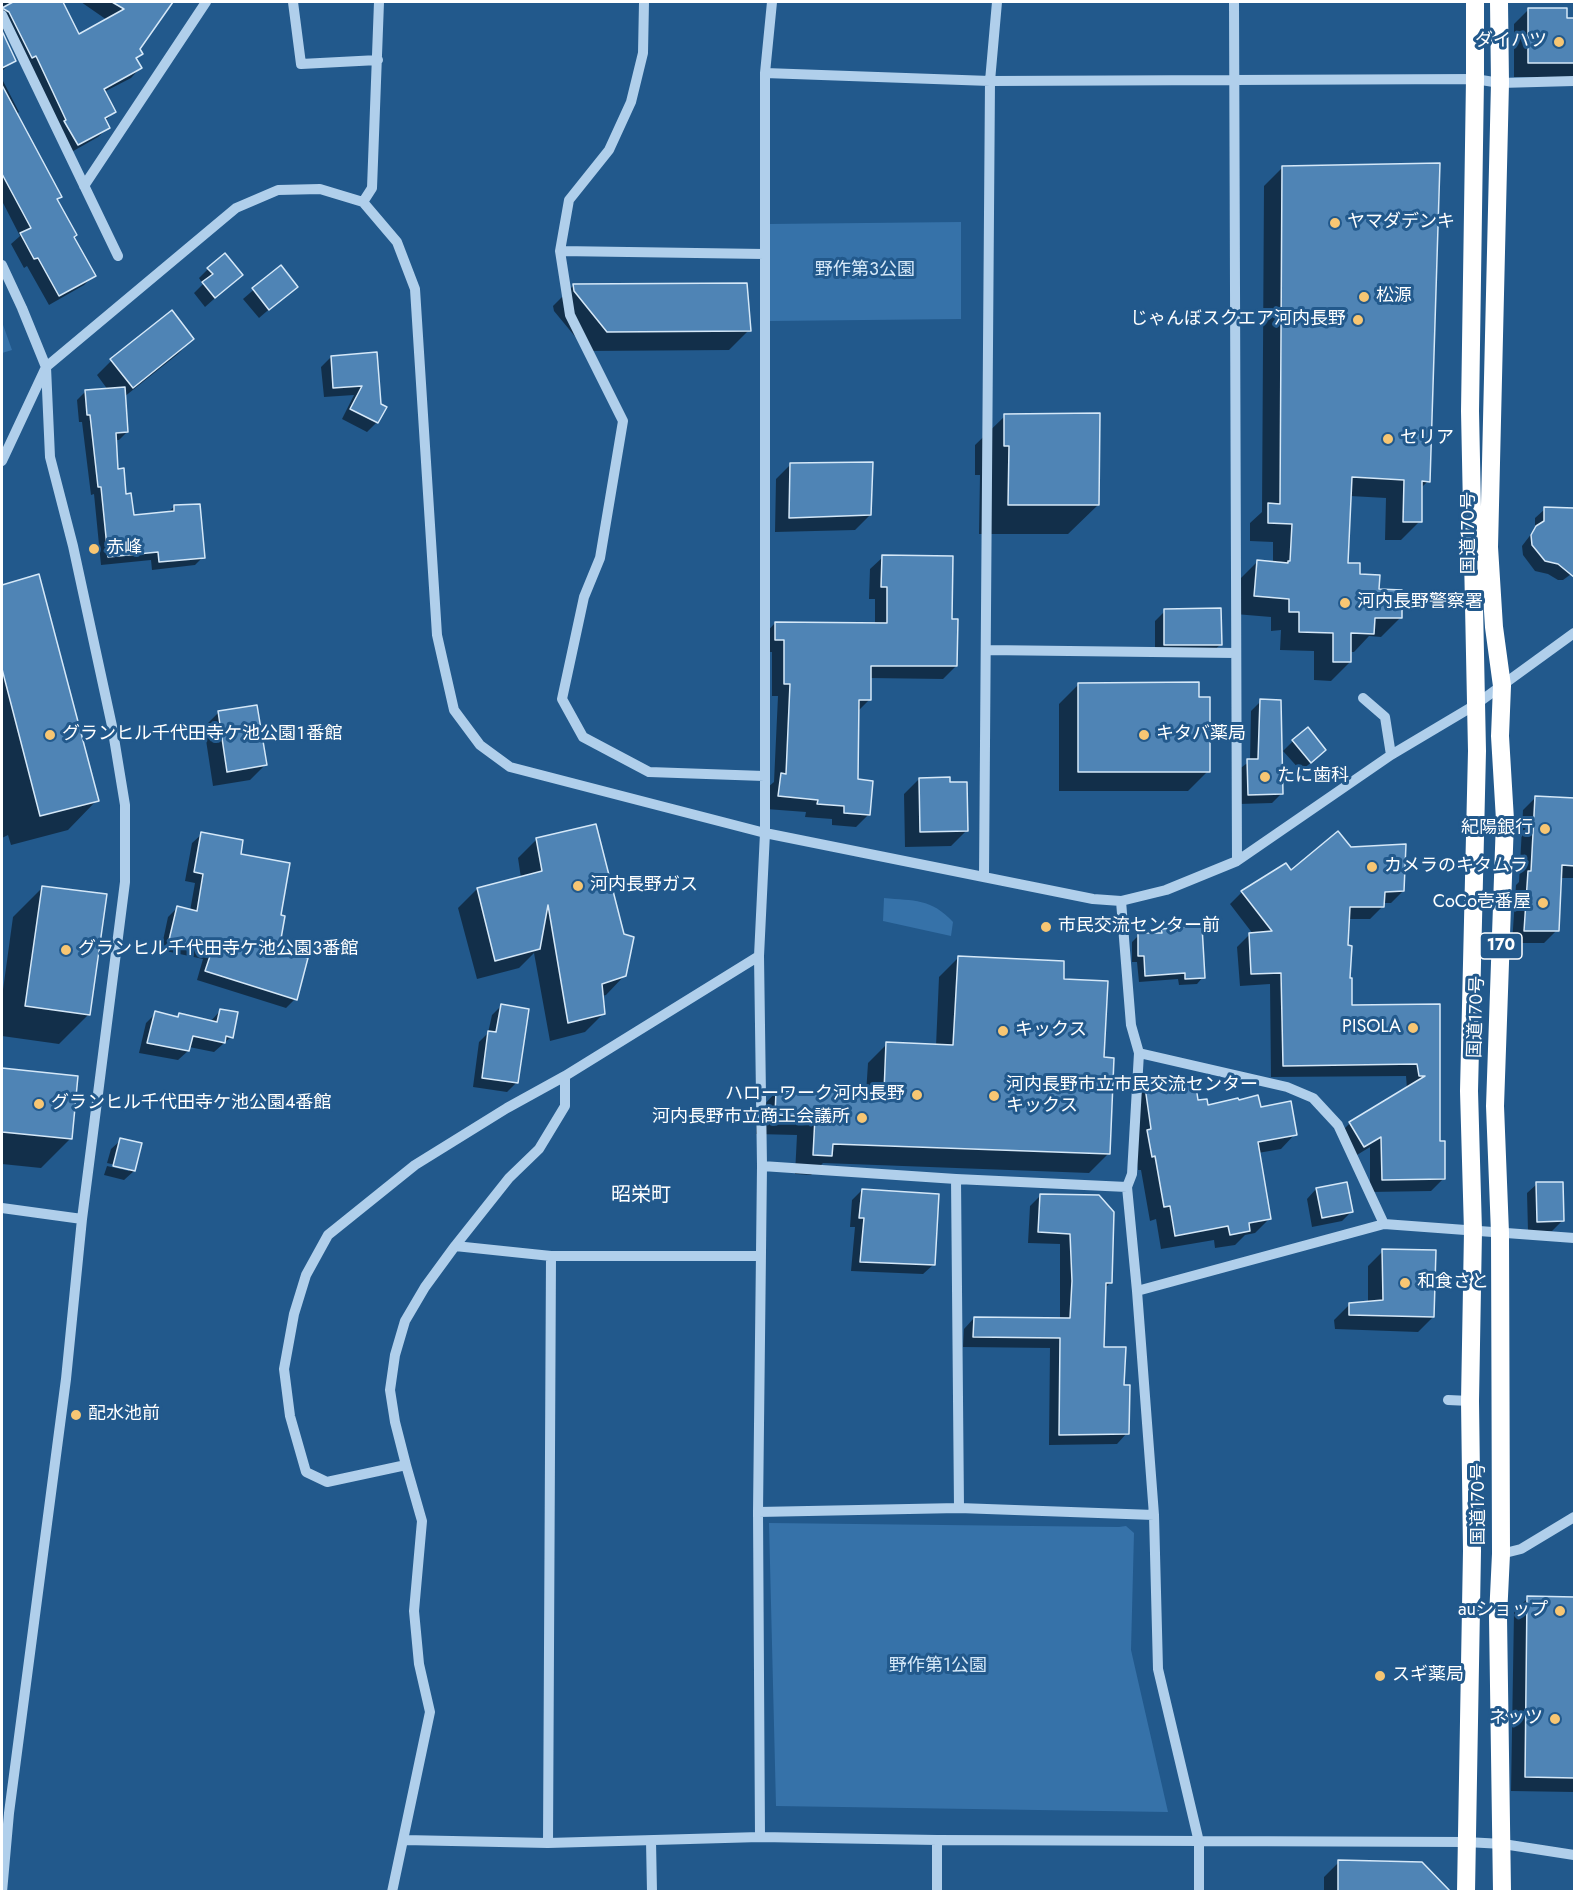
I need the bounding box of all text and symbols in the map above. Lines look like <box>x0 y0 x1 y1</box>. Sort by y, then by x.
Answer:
place label: ダイハツ <box>1475 31 1547 53</box>
marker: ダイハツ <box>1552 35 1566 49</box>
place label: ヤマダデンキ <box>1347 212 1455 234</box>
marker: ヤマダデンキ <box>1328 216 1342 230</box>
park label: 野作第3公園 <box>815 260 915 282</box>
place label: 松源 <box>1376 286 1412 308</box>
marker: 松源 <box>1357 290 1371 304</box>
place label: じゃんぼスクエア河内長野 <box>1130 309 1346 331</box>
marker: じゃんぼスクエア河内長野 <box>1351 313 1365 327</box>
place label: セリア <box>1400 428 1454 450</box>
marker: セリア <box>1381 432 1395 446</box>
street label: 国道170号 <box>1459 492 1481 574</box>
place label: 赤峰 <box>106 538 142 560</box>
marker: 赤峰 <box>87 542 101 556</box>
place label: 河内長野警察署 <box>1357 592 1483 614</box>
marker: 河内長野警察署 <box>1338 596 1352 610</box>
place label: グランヒル千代田寺ケ池公園１番館 <box>62 724 342 746</box>
place label: キタバ薬局 <box>1156 724 1246 746</box>
marker: グランヒル千代田寺ケ池公園１番館 <box>43 728 57 742</box>
marker: キタバ薬局 <box>1137 728 1151 742</box>
place label: たに歯科 <box>1277 766 1349 788</box>
marker: たに歯科 <box>1258 770 1272 784</box>
place label: 紀陽銀行 <box>1461 818 1533 840</box>
marker: 紀陽銀行 <box>1538 822 1552 836</box>
place label: カメラのキタムラ <box>1384 856 1528 878</box>
marker: カメラのキタムラ <box>1365 860 1379 874</box>
place label: 河内長野ガス <box>590 875 698 897</box>
marker: 河内長野ガス <box>571 879 585 893</box>
place label: CoCo壱番屋 <box>1433 892 1531 914</box>
marker: CoCo壱番屋 <box>1536 896 1550 910</box>
place label: 市民交流センター前 <box>1058 916 1220 938</box>
marker: 市民交流センター前 <box>1039 920 1053 934</box>
road number: 170 <box>1480 933 1522 959</box>
place label: グランヒル千代田寺ケ池公園３番館 <box>78 939 358 961</box>
marker: グランヒル千代田寺ケ池公園３番館 <box>59 943 73 957</box>
street label: 国道170号 <box>1465 975 1489 1059</box>
place label: PISOLA <box>1342 1017 1401 1039</box>
place label: キックス <box>1015 1020 1087 1042</box>
marker: PISOLA <box>1406 1021 1420 1035</box>
marker: キックス <box>996 1024 1010 1038</box>
place label: 河内長野市立市民交流センター キックス <box>1006 1075 1258 1118</box>
place label: ハローワーク河内長野 <box>725 1084 905 1106</box>
marker: ハローワーク河内長野 <box>910 1088 924 1102</box>
marker: 河内長野市立市民交流センター キックス <box>987 1089 1001 1103</box>
place label: グランヒル千代田寺ケ池公園４番館 <box>51 1093 331 1115</box>
marker: グランヒル千代田寺ケ池公園４番館 <box>32 1097 46 1111</box>
place label: 河内長野市立商工会議所 <box>652 1107 850 1129</box>
marker: 河内長野市立商工会議所 <box>855 1111 869 1125</box>
district label: 昭栄町 <box>611 1184 671 1208</box>
place label: 和食さと <box>1417 1272 1489 1294</box>
marker: 和食さと <box>1398 1276 1412 1290</box>
place label: 配水池前 <box>88 1404 160 1426</box>
marker: 配水池前 <box>69 1408 83 1422</box>
street label: 国道170号 <box>1469 1463 1491 1545</box>
place label: auショップ <box>1458 1600 1548 1622</box>
marker: auショップ <box>1553 1604 1567 1618</box>
park label: 野作第1公園 <box>889 1656 987 1678</box>
place label: スギ薬局 <box>1392 1665 1464 1687</box>
marker: スギ薬局 <box>1373 1669 1387 1683</box>
place label: ネッツ <box>1489 1708 1543 1730</box>
marker: ネッツ <box>1548 1712 1562 1726</box>

